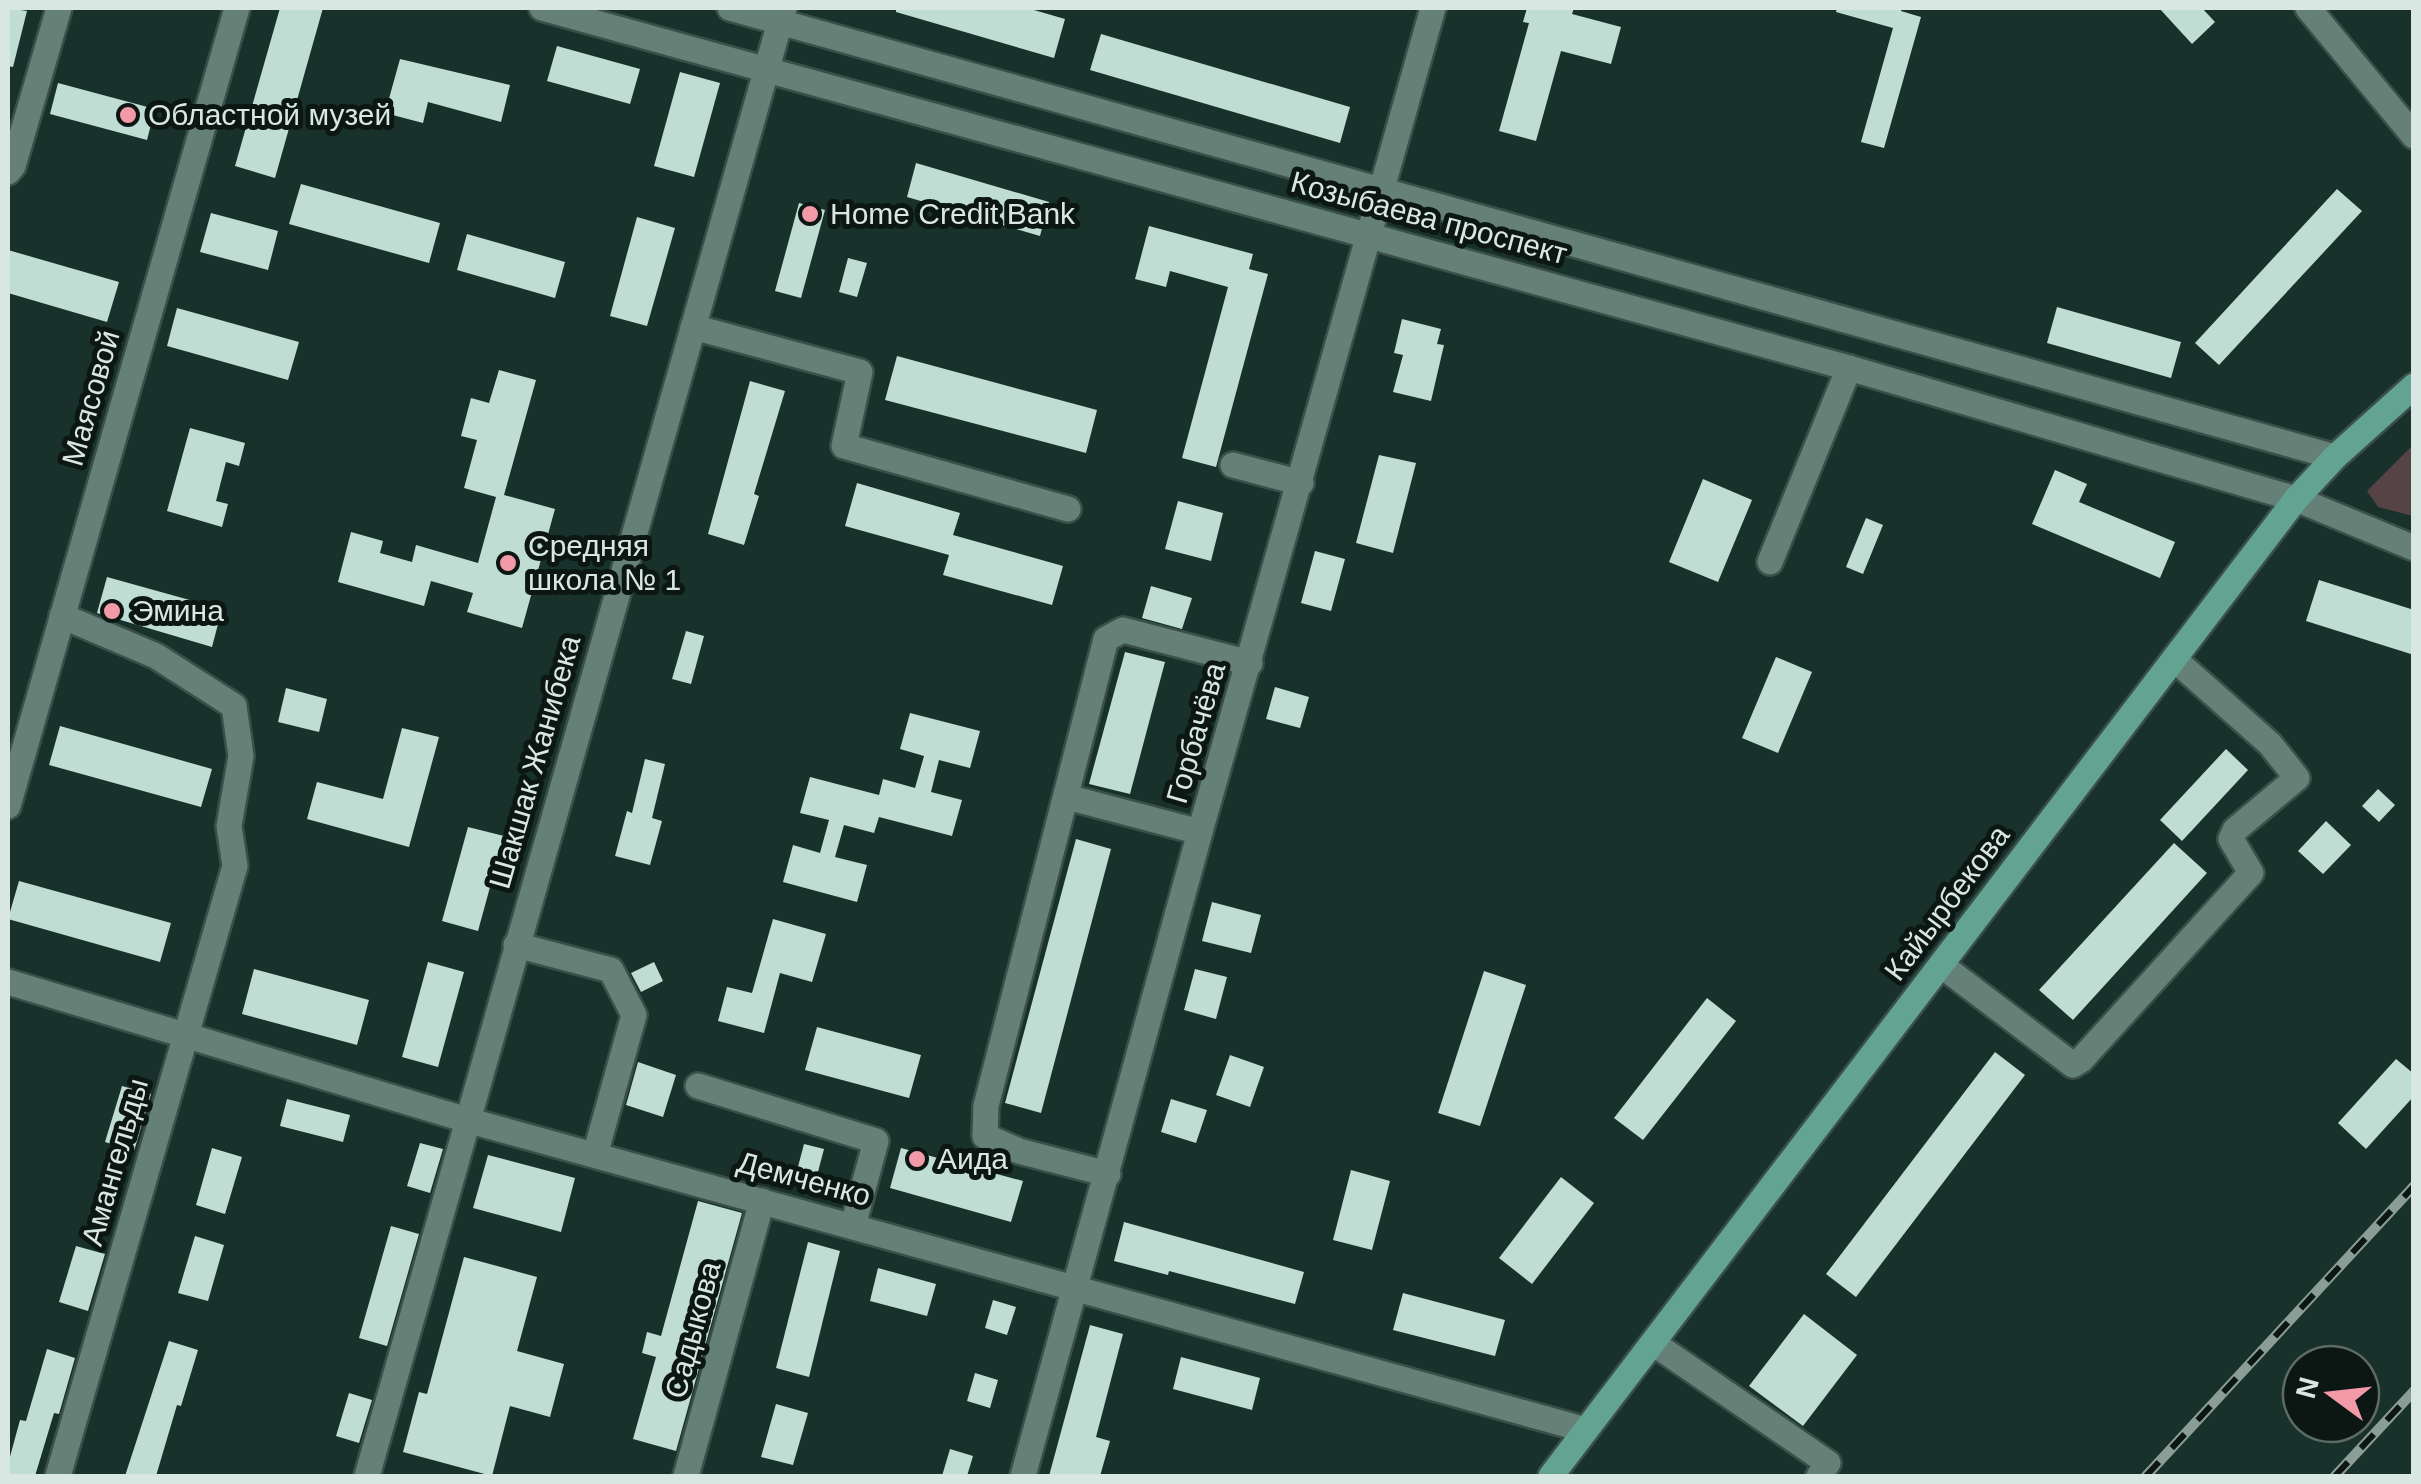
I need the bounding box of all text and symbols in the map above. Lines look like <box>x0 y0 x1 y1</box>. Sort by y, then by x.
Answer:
place label: Областной музей <box>148 98 391 131</box>
marker: Областной музей <box>117 104 139 126</box>
street label: Козыбаева проспект <box>1288 165 1571 270</box>
place label: Home Credit Bank <box>830 197 1076 230</box>
marker: Home Credit Bank <box>799 203 821 225</box>
street label: Маясовой <box>55 326 126 469</box>
place label: Средняя школа № 1 <box>528 529 681 596</box>
marker: Средняя школа № 1 <box>497 552 519 574</box>
place label: Эмина <box>132 594 224 627</box>
marker: Эмина <box>101 600 123 622</box>
street label: Шакшак Жанибека <box>483 631 587 892</box>
street label: Горбачёва <box>1160 658 1231 807</box>
street label: Кайырбекова <box>1878 819 2016 987</box>
street label: Амангельды <box>75 1075 154 1249</box>
place label: Аида <box>937 1142 1008 1175</box>
street label: Демченко <box>734 1145 874 1212</box>
marker: Аида <box>906 1148 928 1170</box>
street label: Садыкова <box>658 1258 727 1402</box>
north arrow <box>2281 1344 2381 1444</box>
text: N <box>2290 1374 2325 1401</box>

